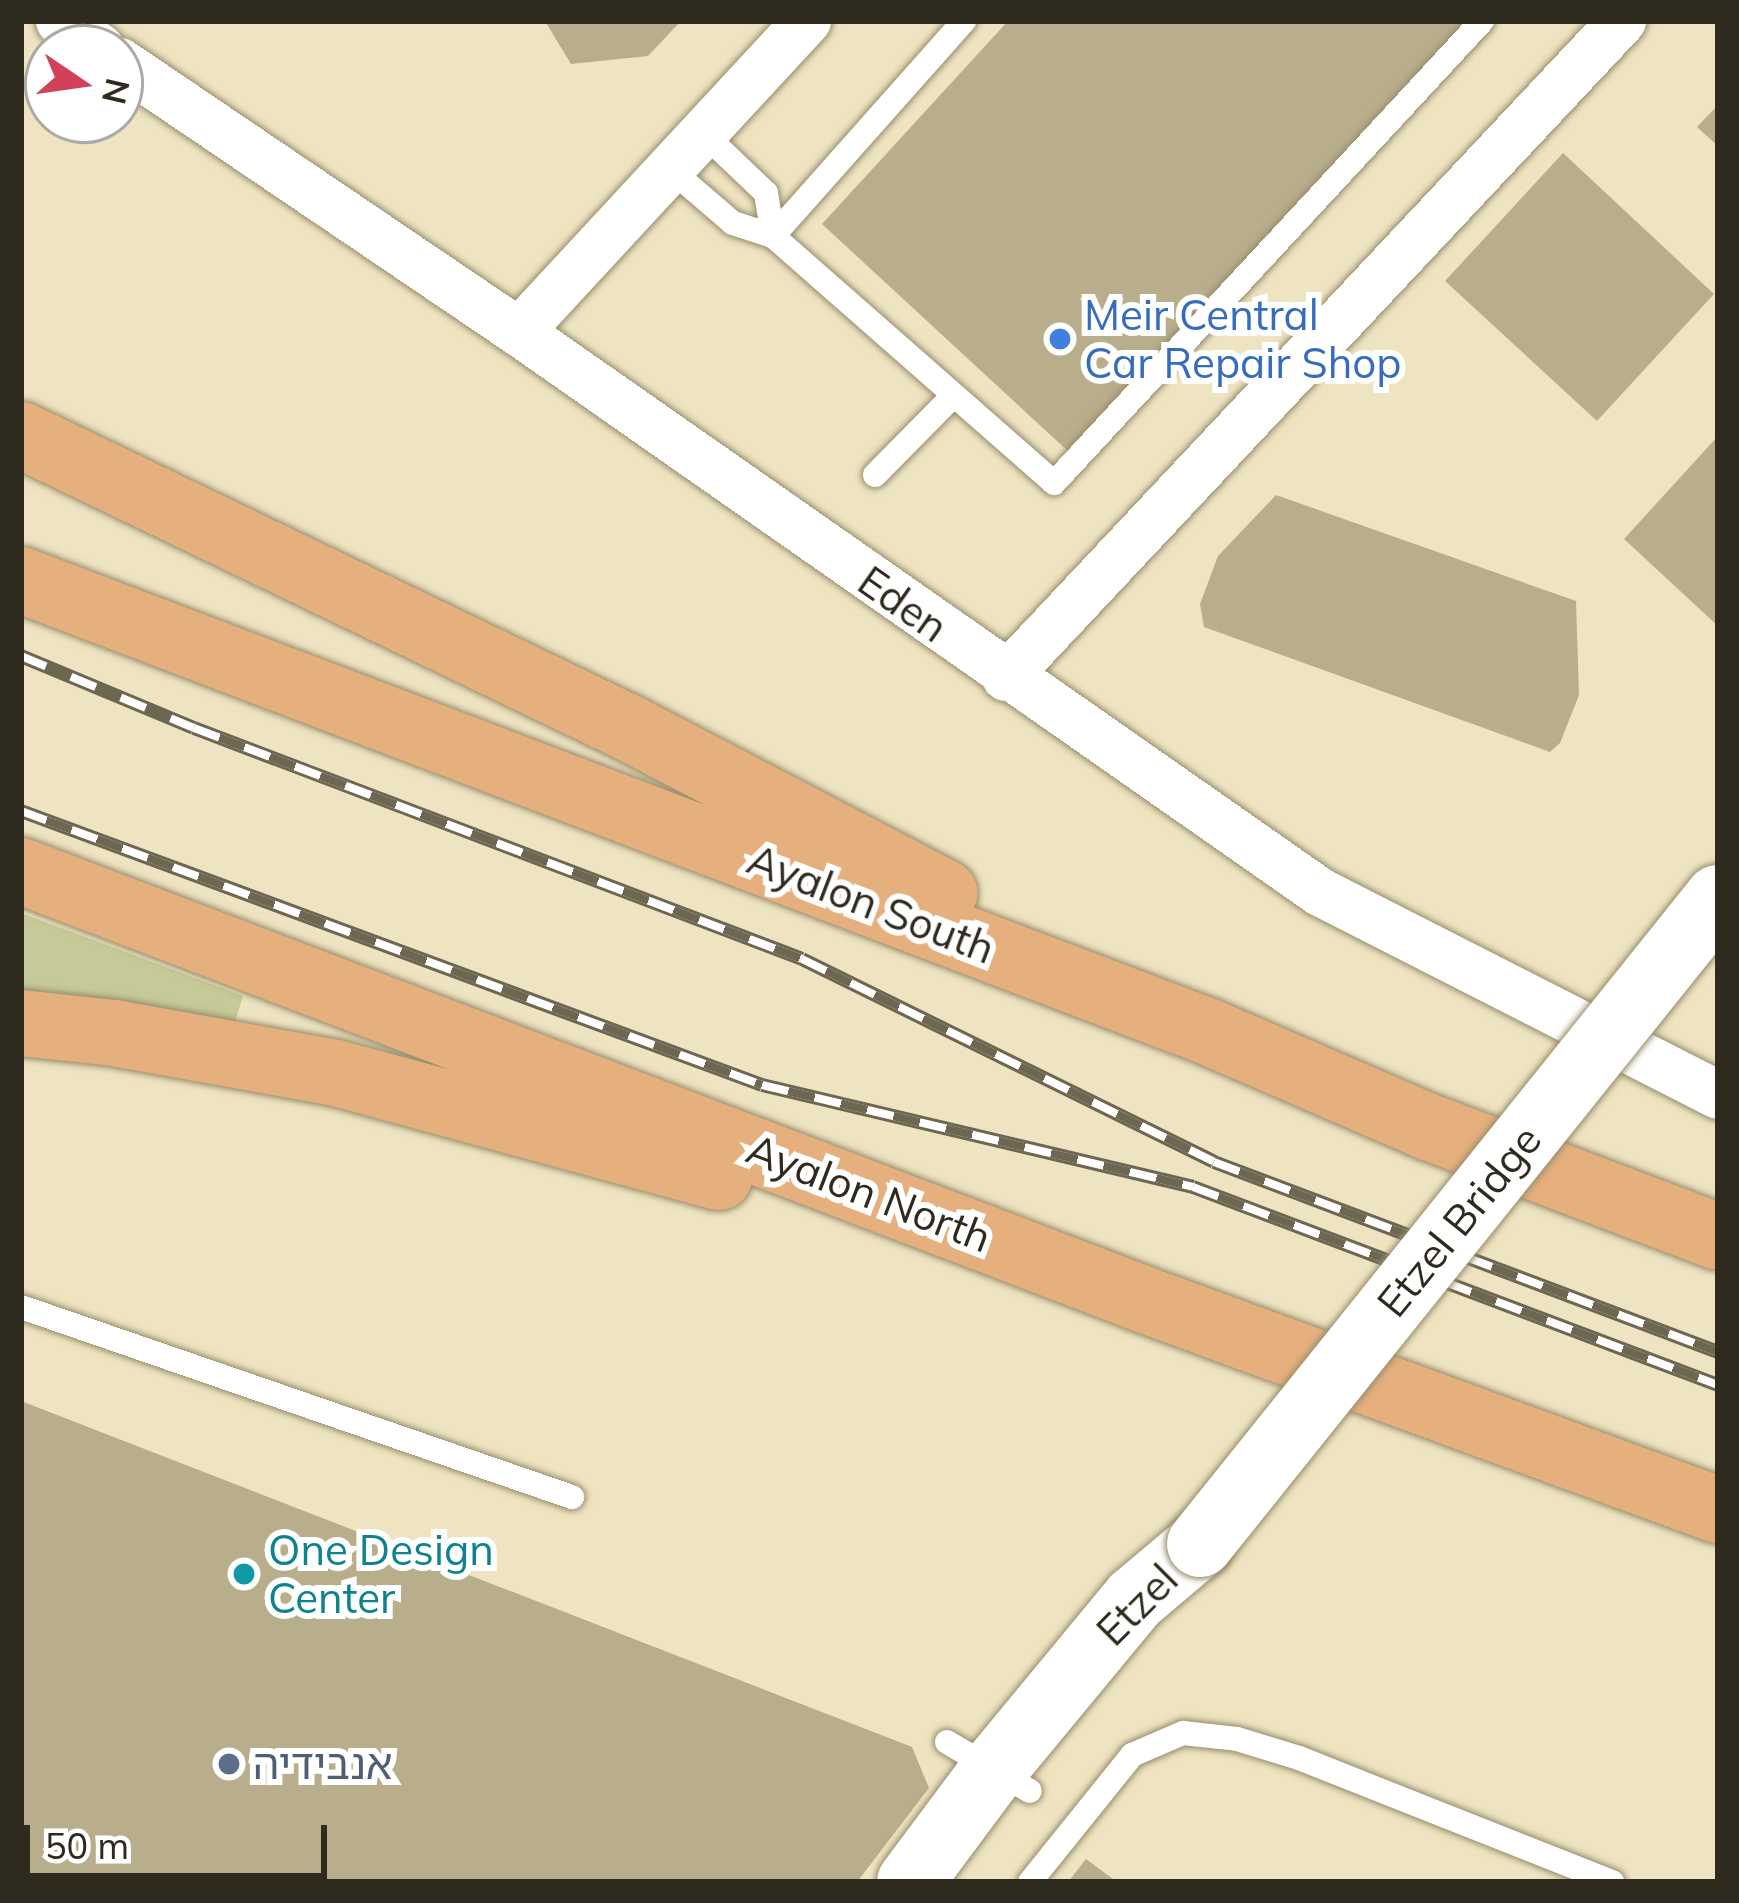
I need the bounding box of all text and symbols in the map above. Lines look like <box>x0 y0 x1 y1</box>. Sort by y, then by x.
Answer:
north arrow <box>24 24 144 144</box>
text: N <box>94 75 139 108</box>
place label: Meir Central Car Repair Shop <box>1084 290 1401 388</box>
marker: Meir Central Car Repair Shop <box>1047 326 1073 352</box>
street label: Eden <box>849 555 957 653</box>
street label: Ayalon South <box>741 834 1001 974</box>
street label: Etzel Bridge <box>1367 1115 1551 1327</box>
street label: Ayalon North <box>740 1123 998 1263</box>
place label: One Design Center <box>268 1525 494 1624</box>
street label: Etzel <box>1086 1554 1188 1656</box>
marker: One Design Center <box>231 1561 257 1587</box>
place label: אנבידיה <box>253 1739 393 1789</box>
marker: אנבידיה <box>216 1751 242 1777</box>
scale bar <box>30 1801 333 1875</box>
text: 50 m <box>45 1823 129 1868</box>

